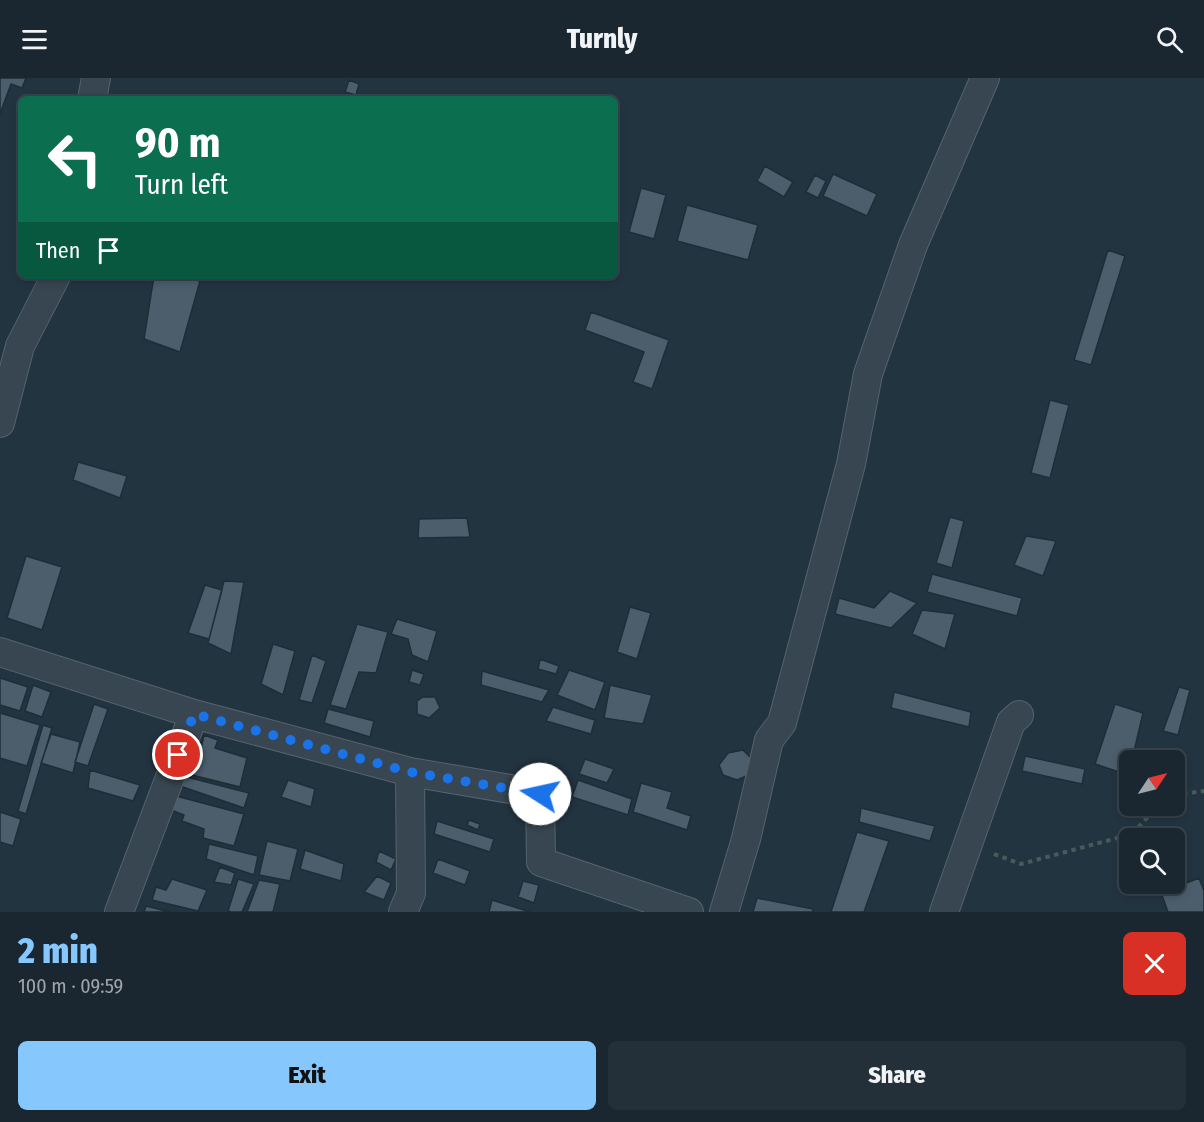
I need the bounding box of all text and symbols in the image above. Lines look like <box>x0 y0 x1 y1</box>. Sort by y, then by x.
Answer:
icon: menu <box>18 23 51 56</box>
text: Turnly <box>567 23 637 55</box>
icon: search <box>1153 23 1186 56</box>
text: 90 m <box>135 118 220 168</box>
icon: left <box>36 120 114 198</box>
text: Turn left <box>135 169 228 201</box>
icon: arrive <box>92 234 125 267</box>
text: Then <box>36 237 80 264</box>
pin <box>152 729 203 780</box>
icon: arrive <box>161 738 194 771</box>
north arrow <box>1119 750 1185 816</box>
map controls <box>1119 750 1185 894</box>
position arrow <box>508 762 572 826</box>
button: search <box>1119 828 1185 894</box>
text: 2 min <box>18 929 98 973</box>
button: close <box>1123 932 1186 995</box>
text: 100 m · 09:59 <box>18 974 123 998</box>
button: Exit <box>18 1041 596 1110</box>
button: Share <box>608 1041 1186 1110</box>

